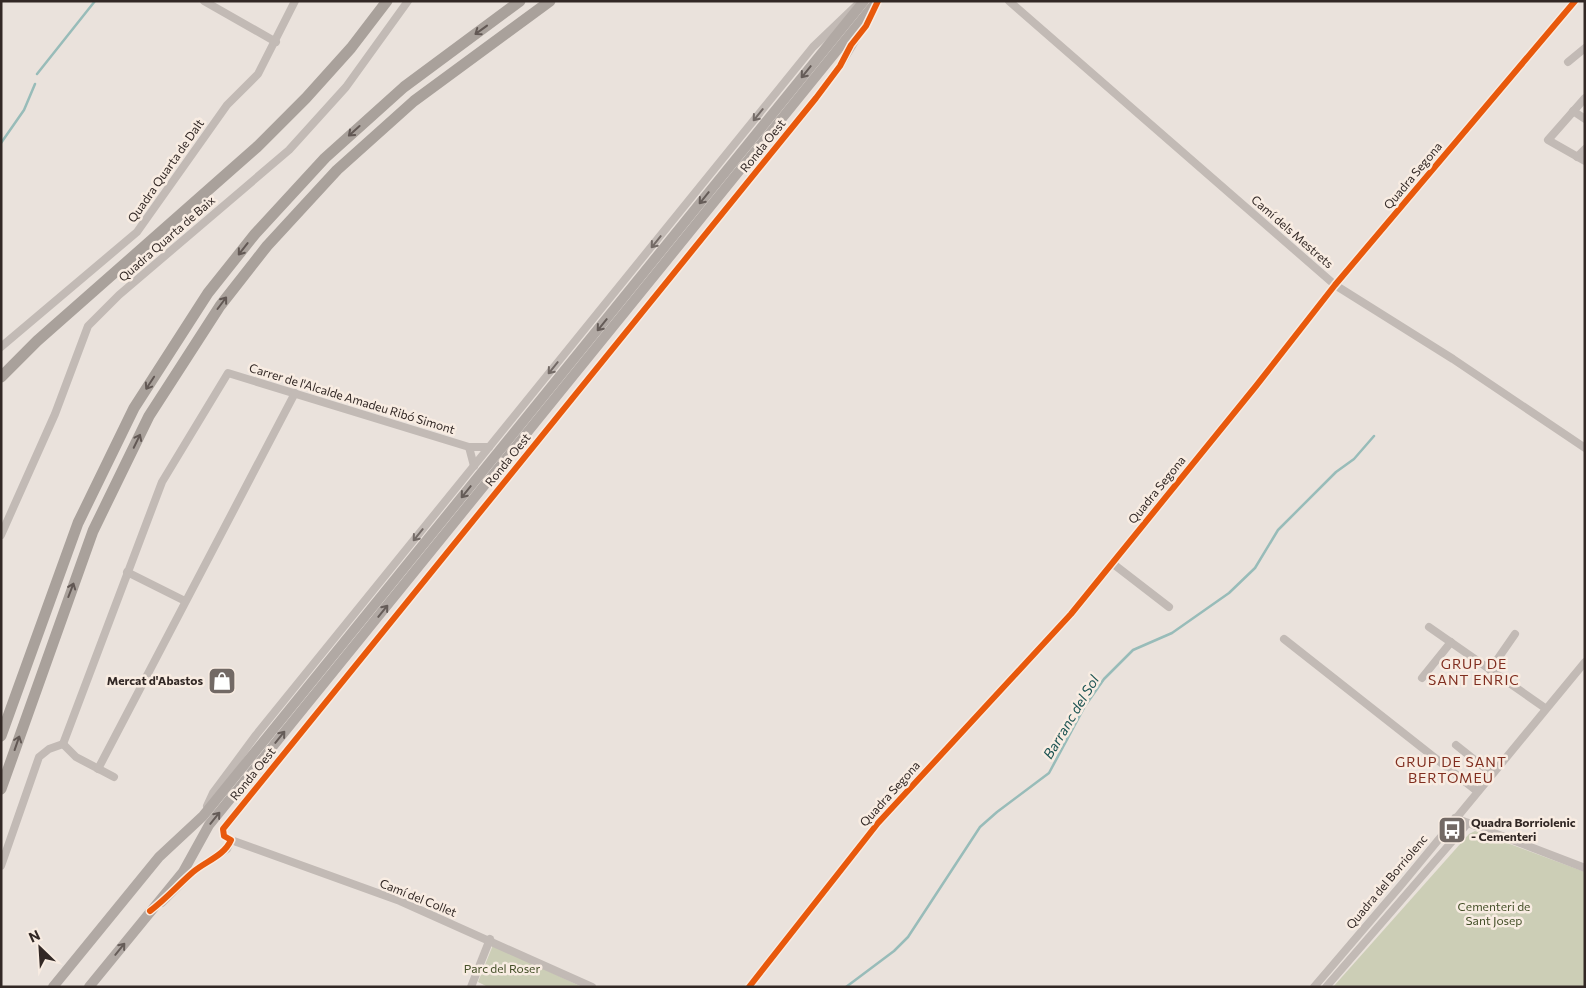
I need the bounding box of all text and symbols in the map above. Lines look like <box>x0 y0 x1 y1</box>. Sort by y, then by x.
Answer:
one-way arrow <box>474 25 488 35</box>
one-way arrow <box>801 65 812 78</box>
one-way arrow <box>752 109 763 122</box>
street label: Quadra Quarta de Dalt <box>124 116 206 225</box>
street label: Ronda Oest <box>737 116 788 175</box>
one-way arrow <box>348 126 361 137</box>
street label: Quadra Segona <box>1380 139 1444 212</box>
street label: Quadra Quarta de Baix <box>115 192 218 284</box>
one-way arrow <box>698 192 709 205</box>
street label: Camí dels Mestrets <box>1249 192 1336 271</box>
one-way arrow <box>650 235 661 248</box>
one-way arrow <box>237 242 248 255</box>
one-way arrow <box>217 297 228 310</box>
one-way arrow <box>596 318 607 331</box>
street label: Carrer de l'Alcalde Amadeu Ribó Simont <box>248 360 457 436</box>
one-way arrow <box>548 361 559 374</box>
one-way arrow <box>145 375 155 389</box>
street label: Ronda Oest <box>482 430 533 489</box>
one-way arrow <box>133 434 142 449</box>
street label: Quadra Segona <box>1125 453 1188 526</box>
one-way arrow <box>461 485 472 498</box>
one-way arrow <box>413 528 424 541</box>
one-way arrow <box>67 582 76 598</box>
one-way arrow <box>377 604 388 617</box>
district label: GRUP DE SANT ENRIC <box>1428 655 1520 688</box>
shop icon: Mercat d'Abastos <box>207 666 237 696</box>
water label: Barranc del Sol <box>1039 672 1102 761</box>
place label: Mercat d'Abastos <box>107 673 203 687</box>
one-way arrow <box>275 731 286 744</box>
one-way arrow <box>13 735 23 751</box>
street label: Ronda Oest <box>227 744 278 803</box>
district label: GRUP DE SANT BERTOMEU <box>1395 753 1507 786</box>
street label: Quadra Segona <box>856 758 922 829</box>
one-way arrow <box>209 811 220 824</box>
bus stop icon: Quadra Borriolenic - Cementeri <box>1437 815 1467 845</box>
place label: Quadra Borriolenic - Cementeri <box>1471 815 1576 843</box>
street label: Quadra del Borriolenc <box>1343 831 1430 931</box>
street label: Camí del Collet <box>378 875 459 919</box>
park label: Cementeri de Sant Josep <box>1458 899 1530 928</box>
north arrow <box>15 923 65 973</box>
text: N <box>26 926 43 946</box>
one-way arrow <box>114 943 125 956</box>
park label: Parc del Roser <box>464 961 540 975</box>

